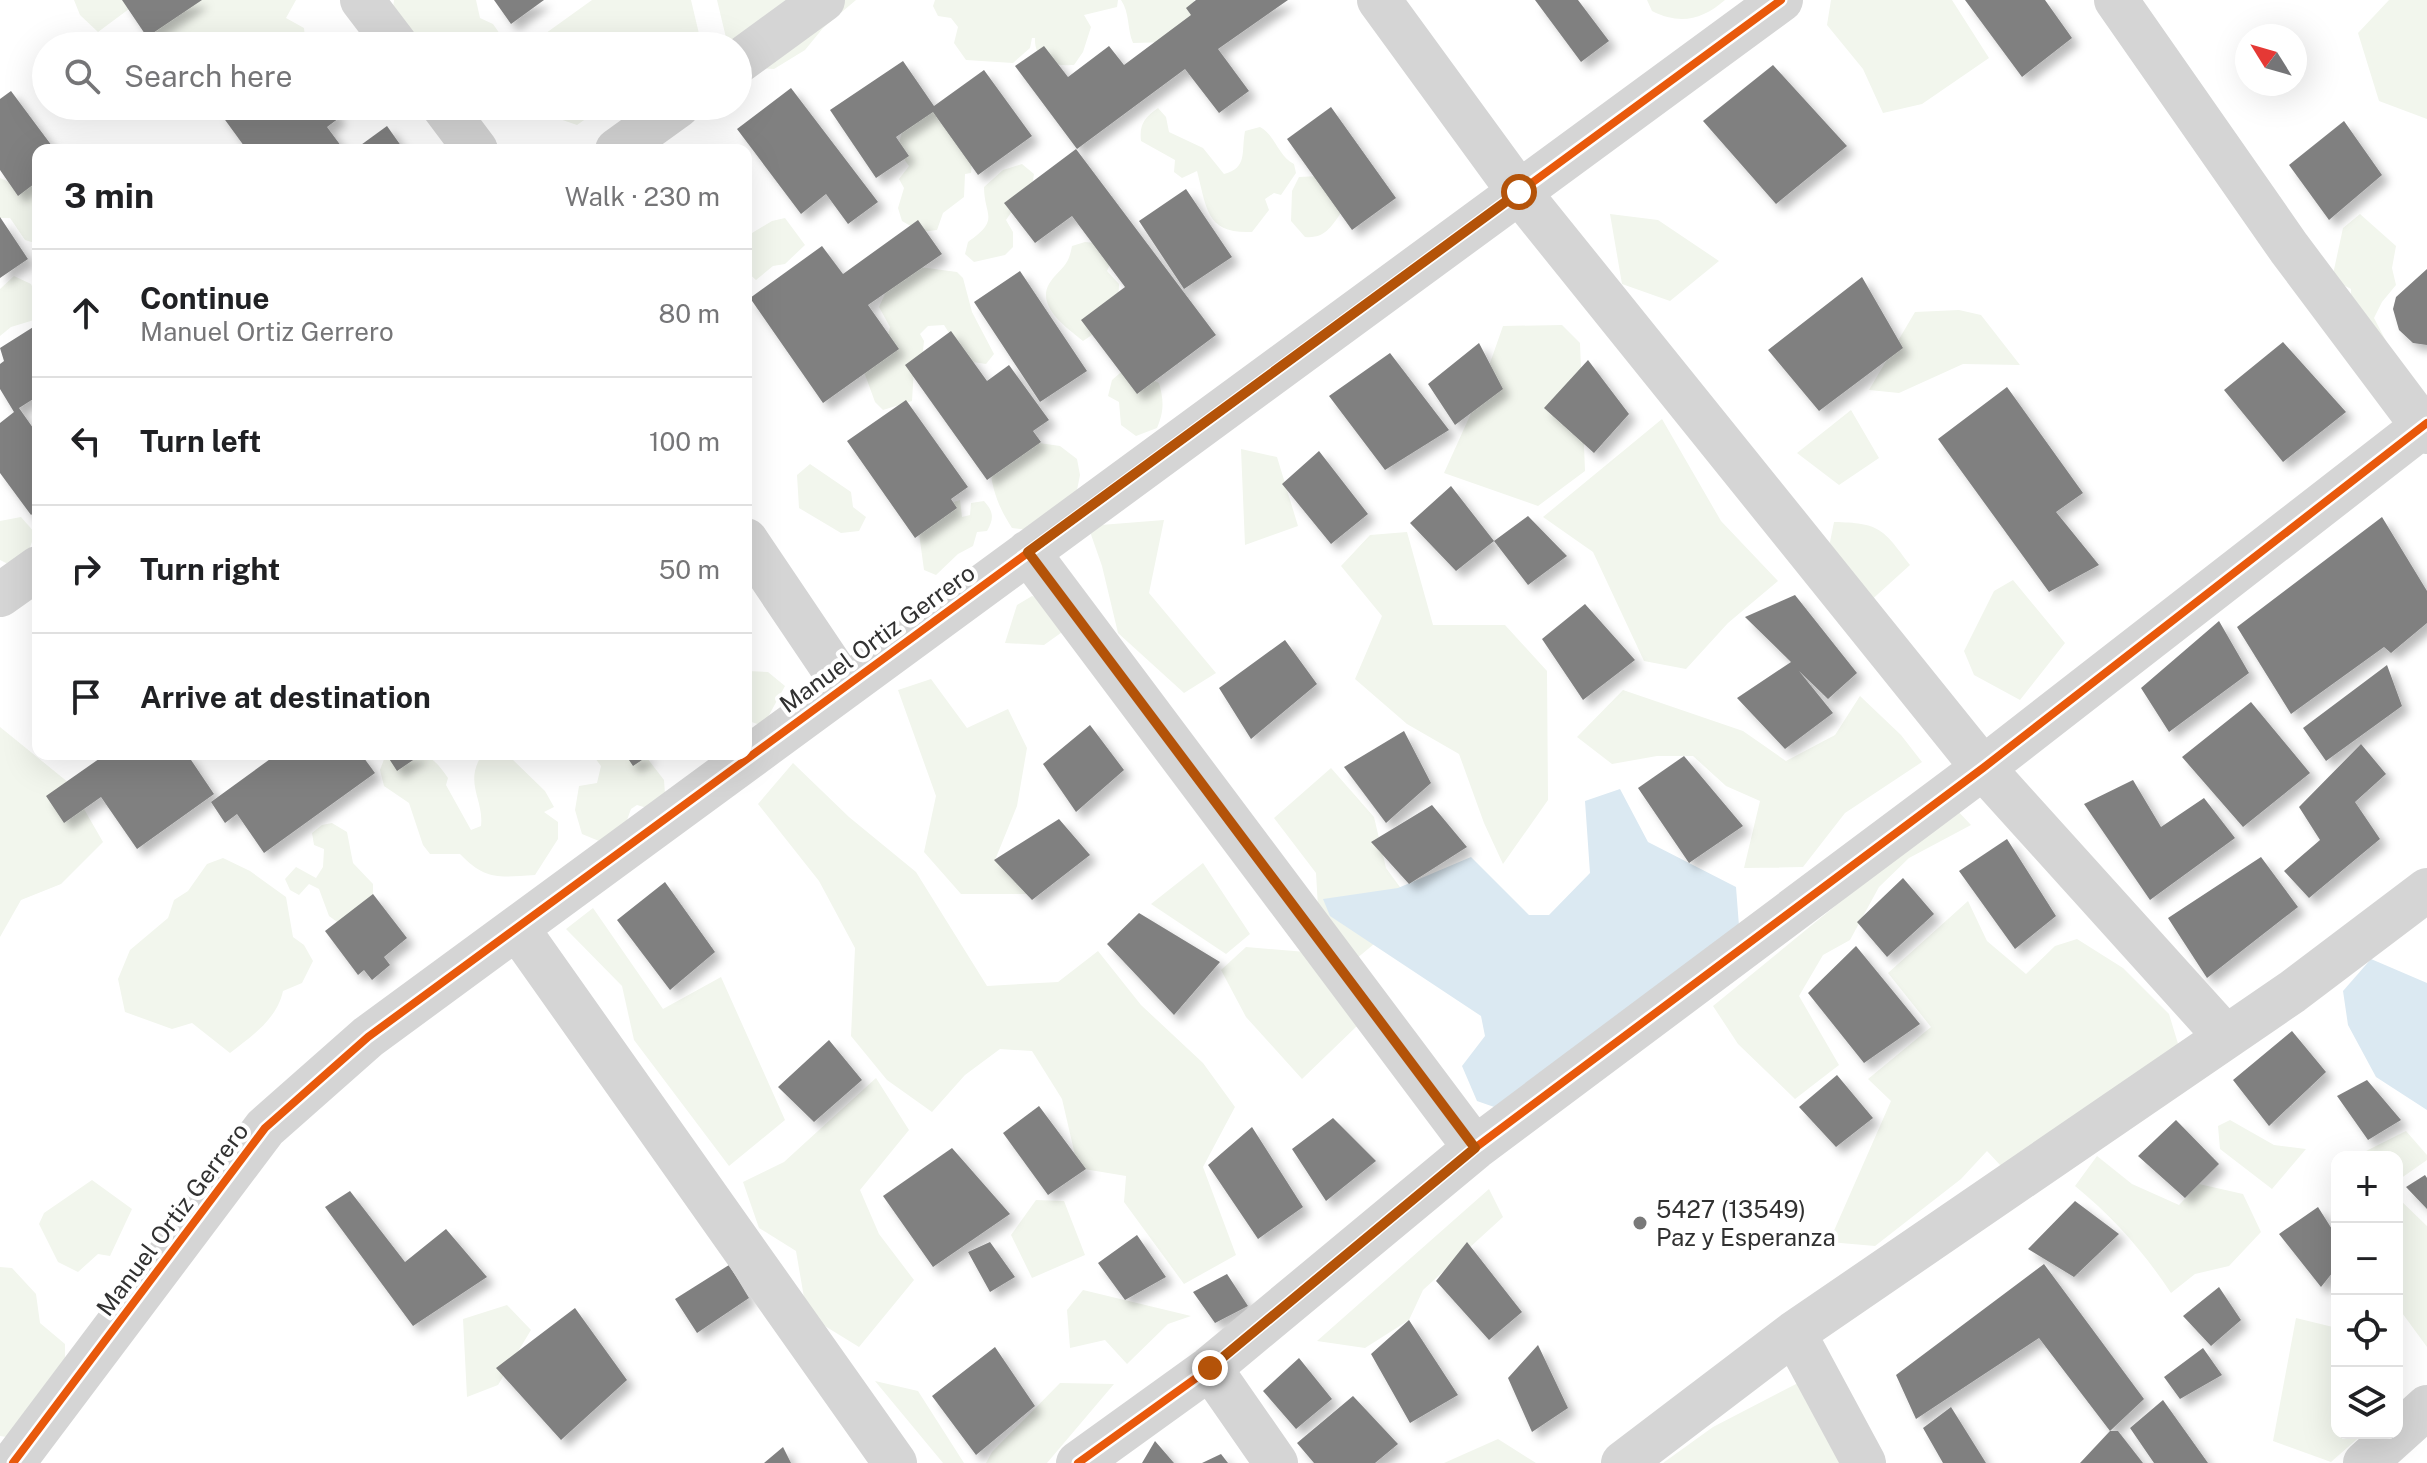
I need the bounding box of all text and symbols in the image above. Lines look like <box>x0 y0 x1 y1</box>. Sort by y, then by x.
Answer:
north arrow <box>2235 24 2307 96</box>
search box <box>32 32 752 120</box>
icon: search <box>60 54 104 98</box>
text: Search here <box>124 58 292 94</box>
route start <box>1501 174 1537 210</box>
text: 3 min <box>64 176 154 216</box>
text: Walk · 230 m <box>565 181 720 212</box>
text: Continue <box>140 280 270 316</box>
icon: ahead <box>64 291 108 335</box>
text: 80 m <box>659 298 720 329</box>
text: Manuel Ortiz Gerrero <box>140 316 394 347</box>
icon: left <box>64 419 108 463</box>
text: Turn left <box>140 423 261 459</box>
text: 100 m <box>649 426 720 457</box>
icon: right <box>64 547 108 591</box>
text: Turn right <box>140 551 280 587</box>
text: 50 m <box>659 554 720 585</box>
street label: Manuel Ortiz Gerrero <box>774 558 980 718</box>
icon: arrive <box>64 675 108 719</box>
text: Arrive at destination <box>140 679 431 715</box>
street label: Manuel Ortiz Gerrero <box>90 1117 254 1321</box>
map controls <box>2331 1151 2403 1439</box>
button: + <box>2331 1151 2403 1223</box>
place label: 5427 (13549) Paz y Esperanza <box>1656 1195 1836 1251</box>
marker: 5427 (13549) Paz y Esperanza <box>1631 1214 1649 1232</box>
button: − <box>2331 1223 2403 1295</box>
button: locate <box>2331 1295 2403 1367</box>
route end <box>1192 1350 1228 1386</box>
button: layers <box>2331 1367 2403 1439</box>

